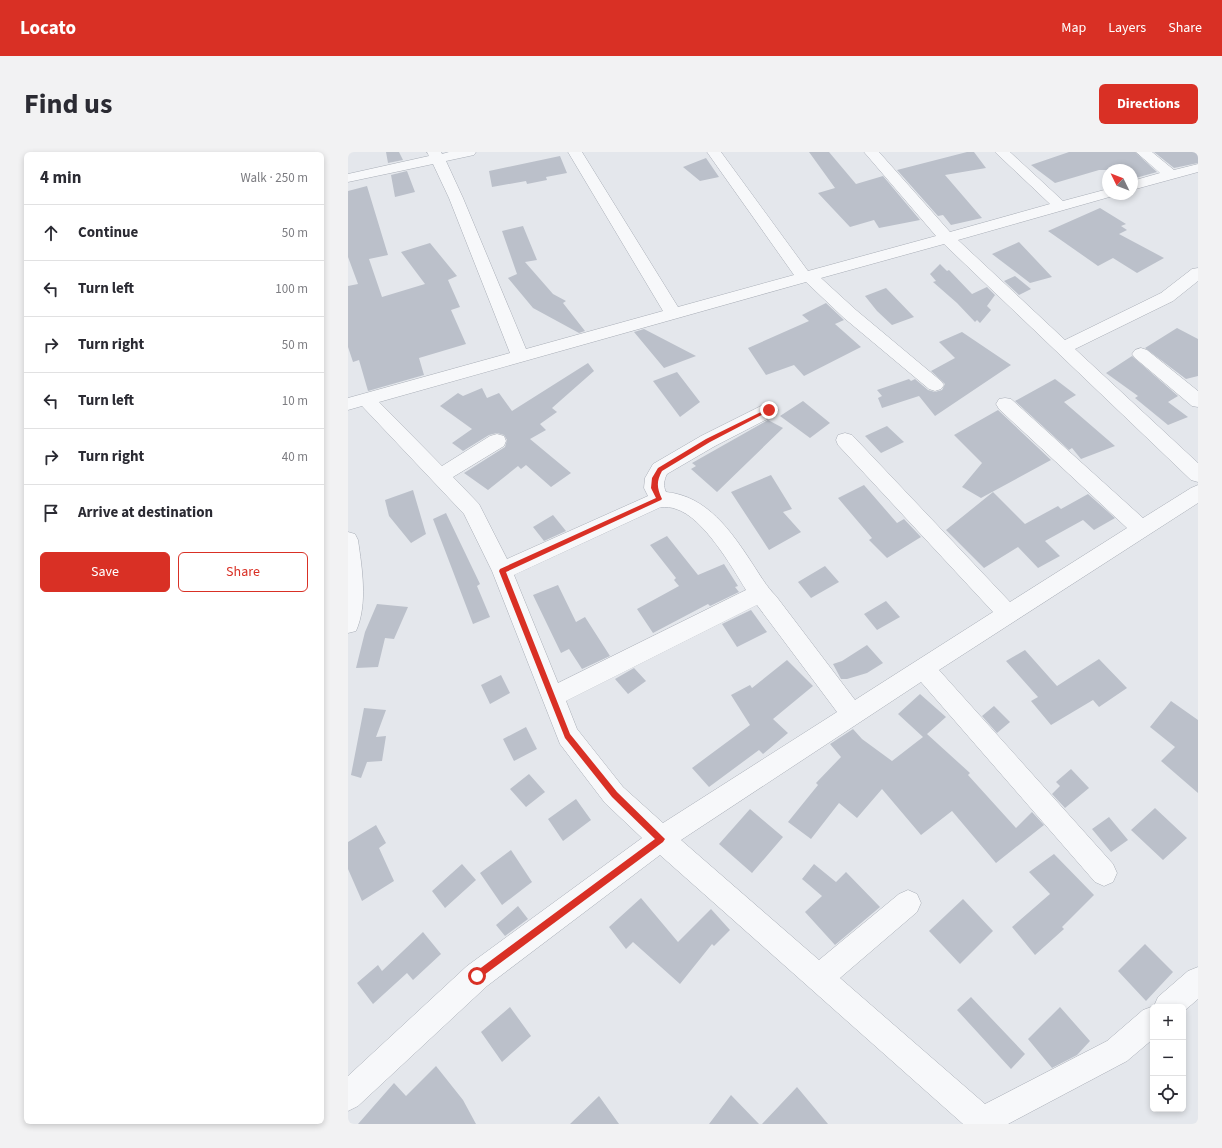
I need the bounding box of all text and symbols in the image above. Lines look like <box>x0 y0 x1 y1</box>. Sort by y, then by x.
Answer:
text: Locato <box>20 15 76 42</box>
text: Map <box>1061 18 1086 38</box>
text: Layers <box>1108 18 1146 38</box>
text: Share <box>1168 18 1202 38</box>
text: Find us <box>24 84 112 124</box>
button: Directions <box>1099 84 1198 124</box>
north arrow <box>1102 164 1138 200</box>
text: 4 min <box>40 166 81 190</box>
text: Walk · 250 m <box>240 169 308 187</box>
icon: ahead <box>40 222 62 244</box>
text: Continue <box>78 222 138 243</box>
text: 50 m <box>282 224 308 242</box>
icon: left <box>40 278 62 300</box>
text: Turn left <box>78 278 134 299</box>
text: 100 m <box>275 280 308 298</box>
icon: right <box>40 334 62 356</box>
text: Turn right <box>78 334 144 355</box>
text: 50 m <box>282 336 308 354</box>
icon: left <box>40 390 62 412</box>
text: Turn left <box>78 390 134 411</box>
text: 10 m <box>282 392 308 410</box>
route end <box>760 401 778 419</box>
icon: right <box>40 446 62 468</box>
text: Turn right <box>78 446 144 467</box>
text: 40 m <box>282 448 308 466</box>
icon: arrive <box>40 502 62 524</box>
text: Arrive at destination <box>78 502 213 523</box>
button: Save <box>40 552 170 592</box>
button: Share <box>178 552 308 592</box>
route start <box>468 967 486 985</box>
map controls <box>1150 1004 1186 1112</box>
button: + <box>1150 1004 1186 1040</box>
button: − <box>1150 1040 1186 1076</box>
button: locate <box>1150 1076 1186 1112</box>

